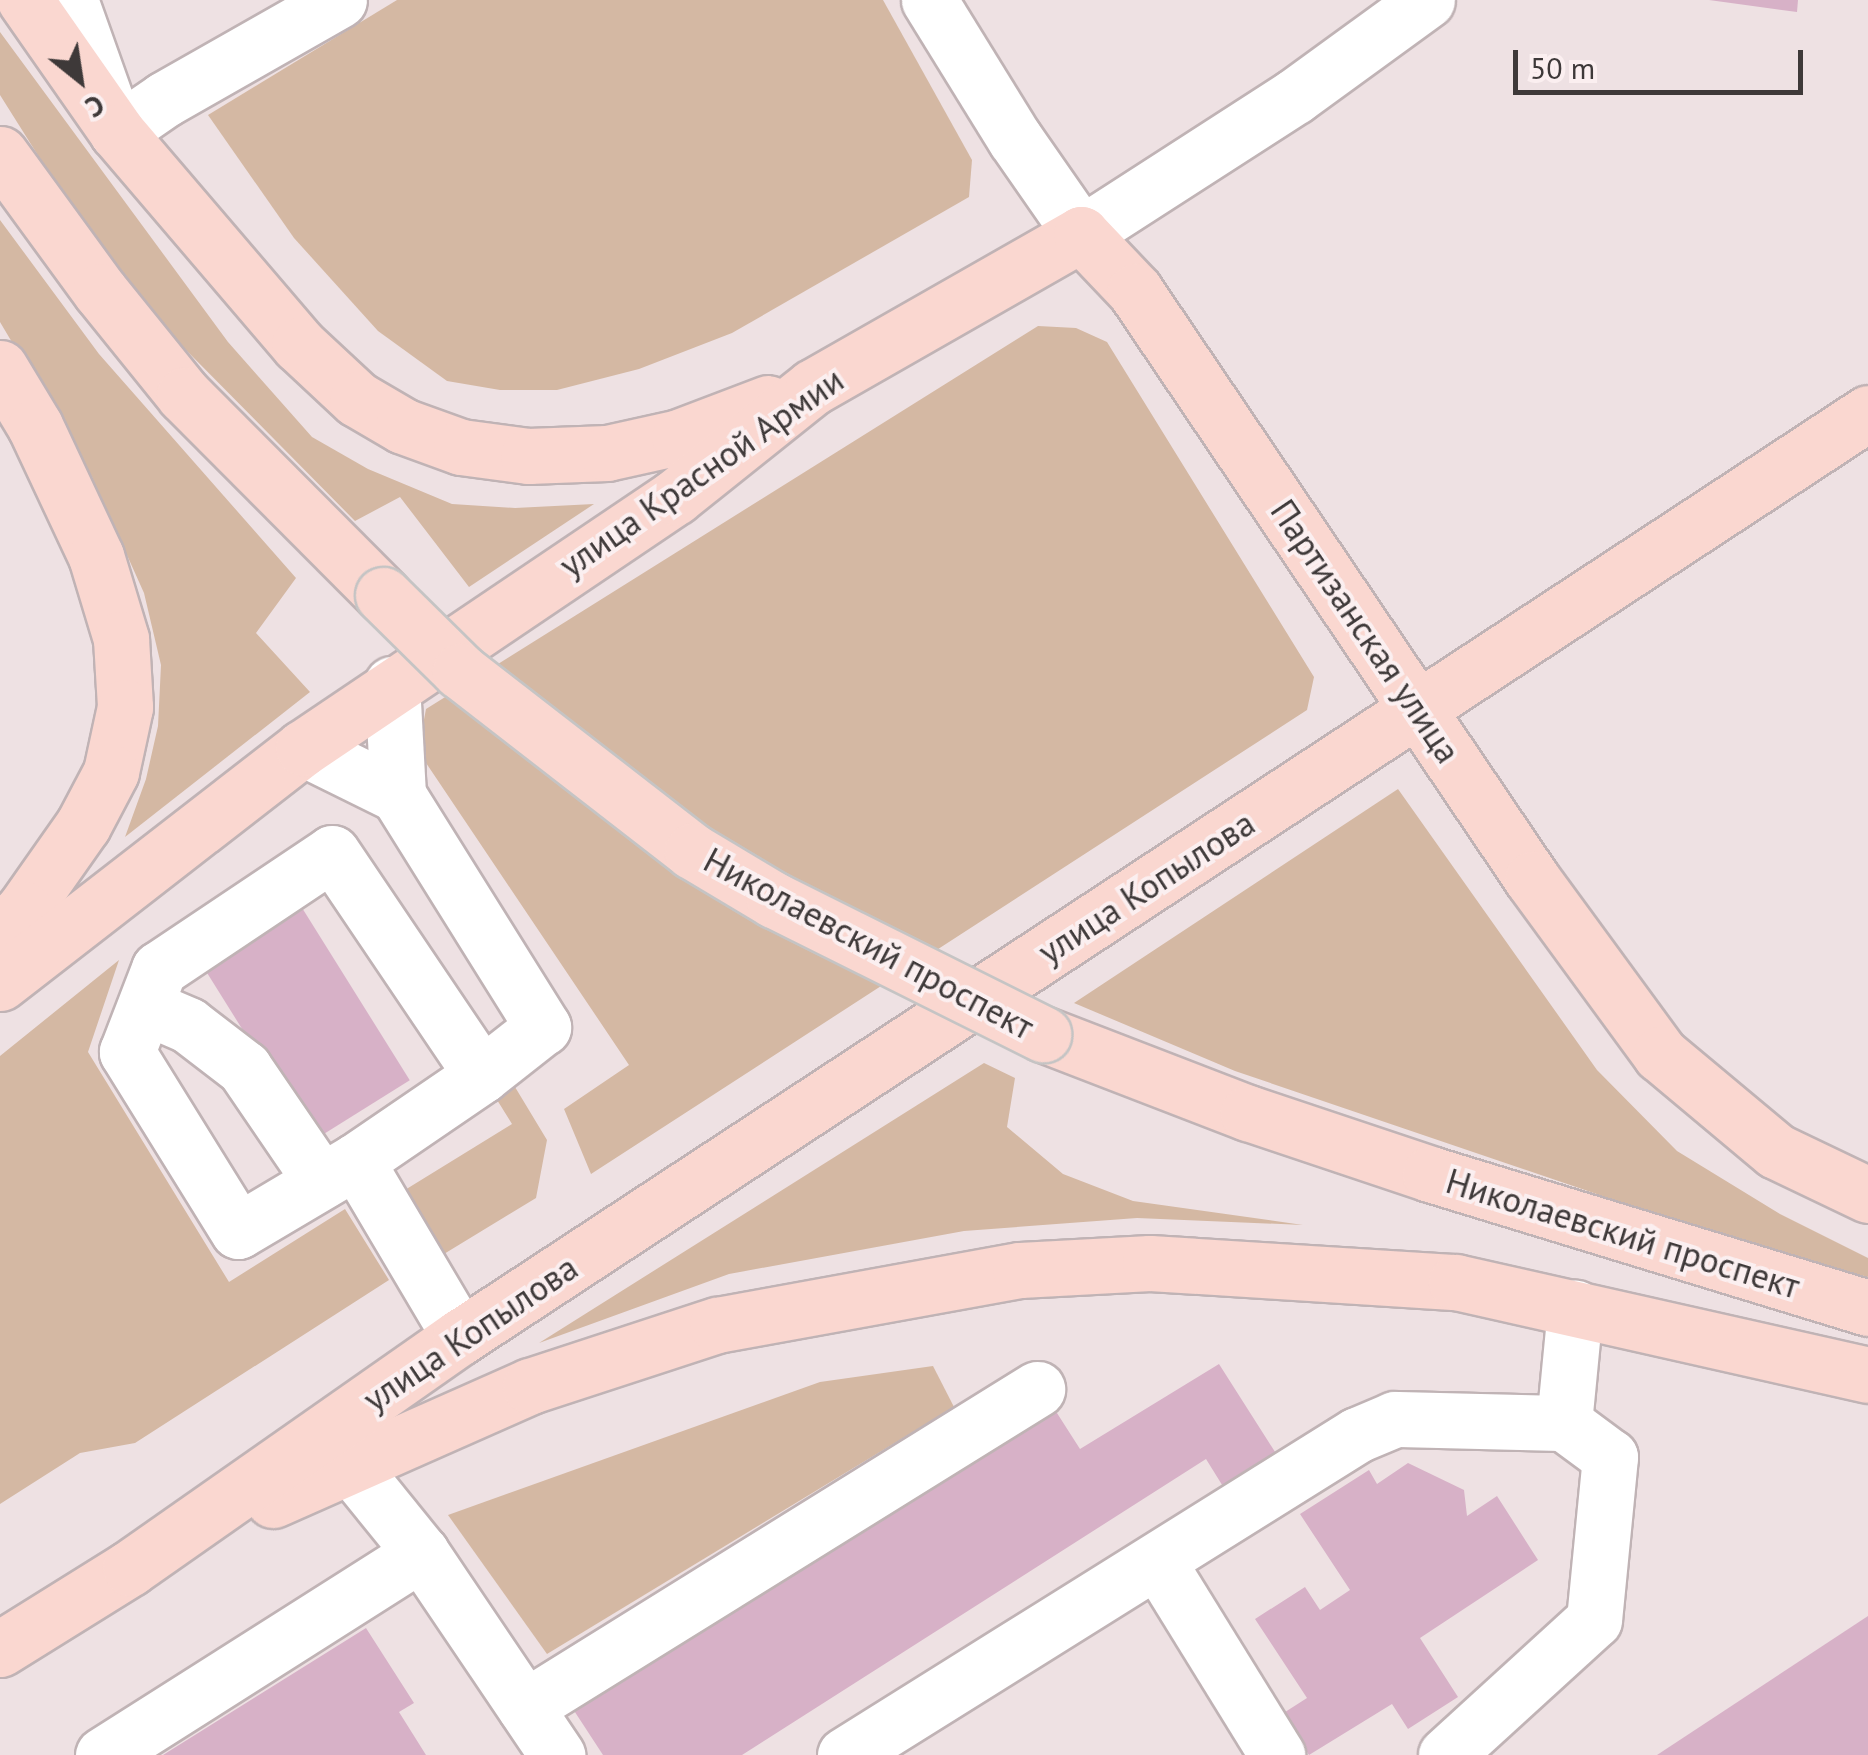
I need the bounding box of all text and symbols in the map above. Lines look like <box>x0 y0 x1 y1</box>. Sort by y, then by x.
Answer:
north arrow <box>30 30 130 130</box>
scale bar <box>1518 30 1808 92</box>
text: 50 m <box>1530 48 1595 87</box>
text: С <box>79 86 111 126</box>
street label: улица Красной Армии <box>550 358 852 586</box>
street label: Партизанская улица <box>1262 491 1470 771</box>
street label: улица Копылова <box>1030 802 1262 972</box>
street label: Николаевский проспект <box>697 838 1041 1048</box>
street label: Николаевский проспект <box>1441 1159 1805 1307</box>
street label: улица Копылова <box>355 1246 585 1420</box>

